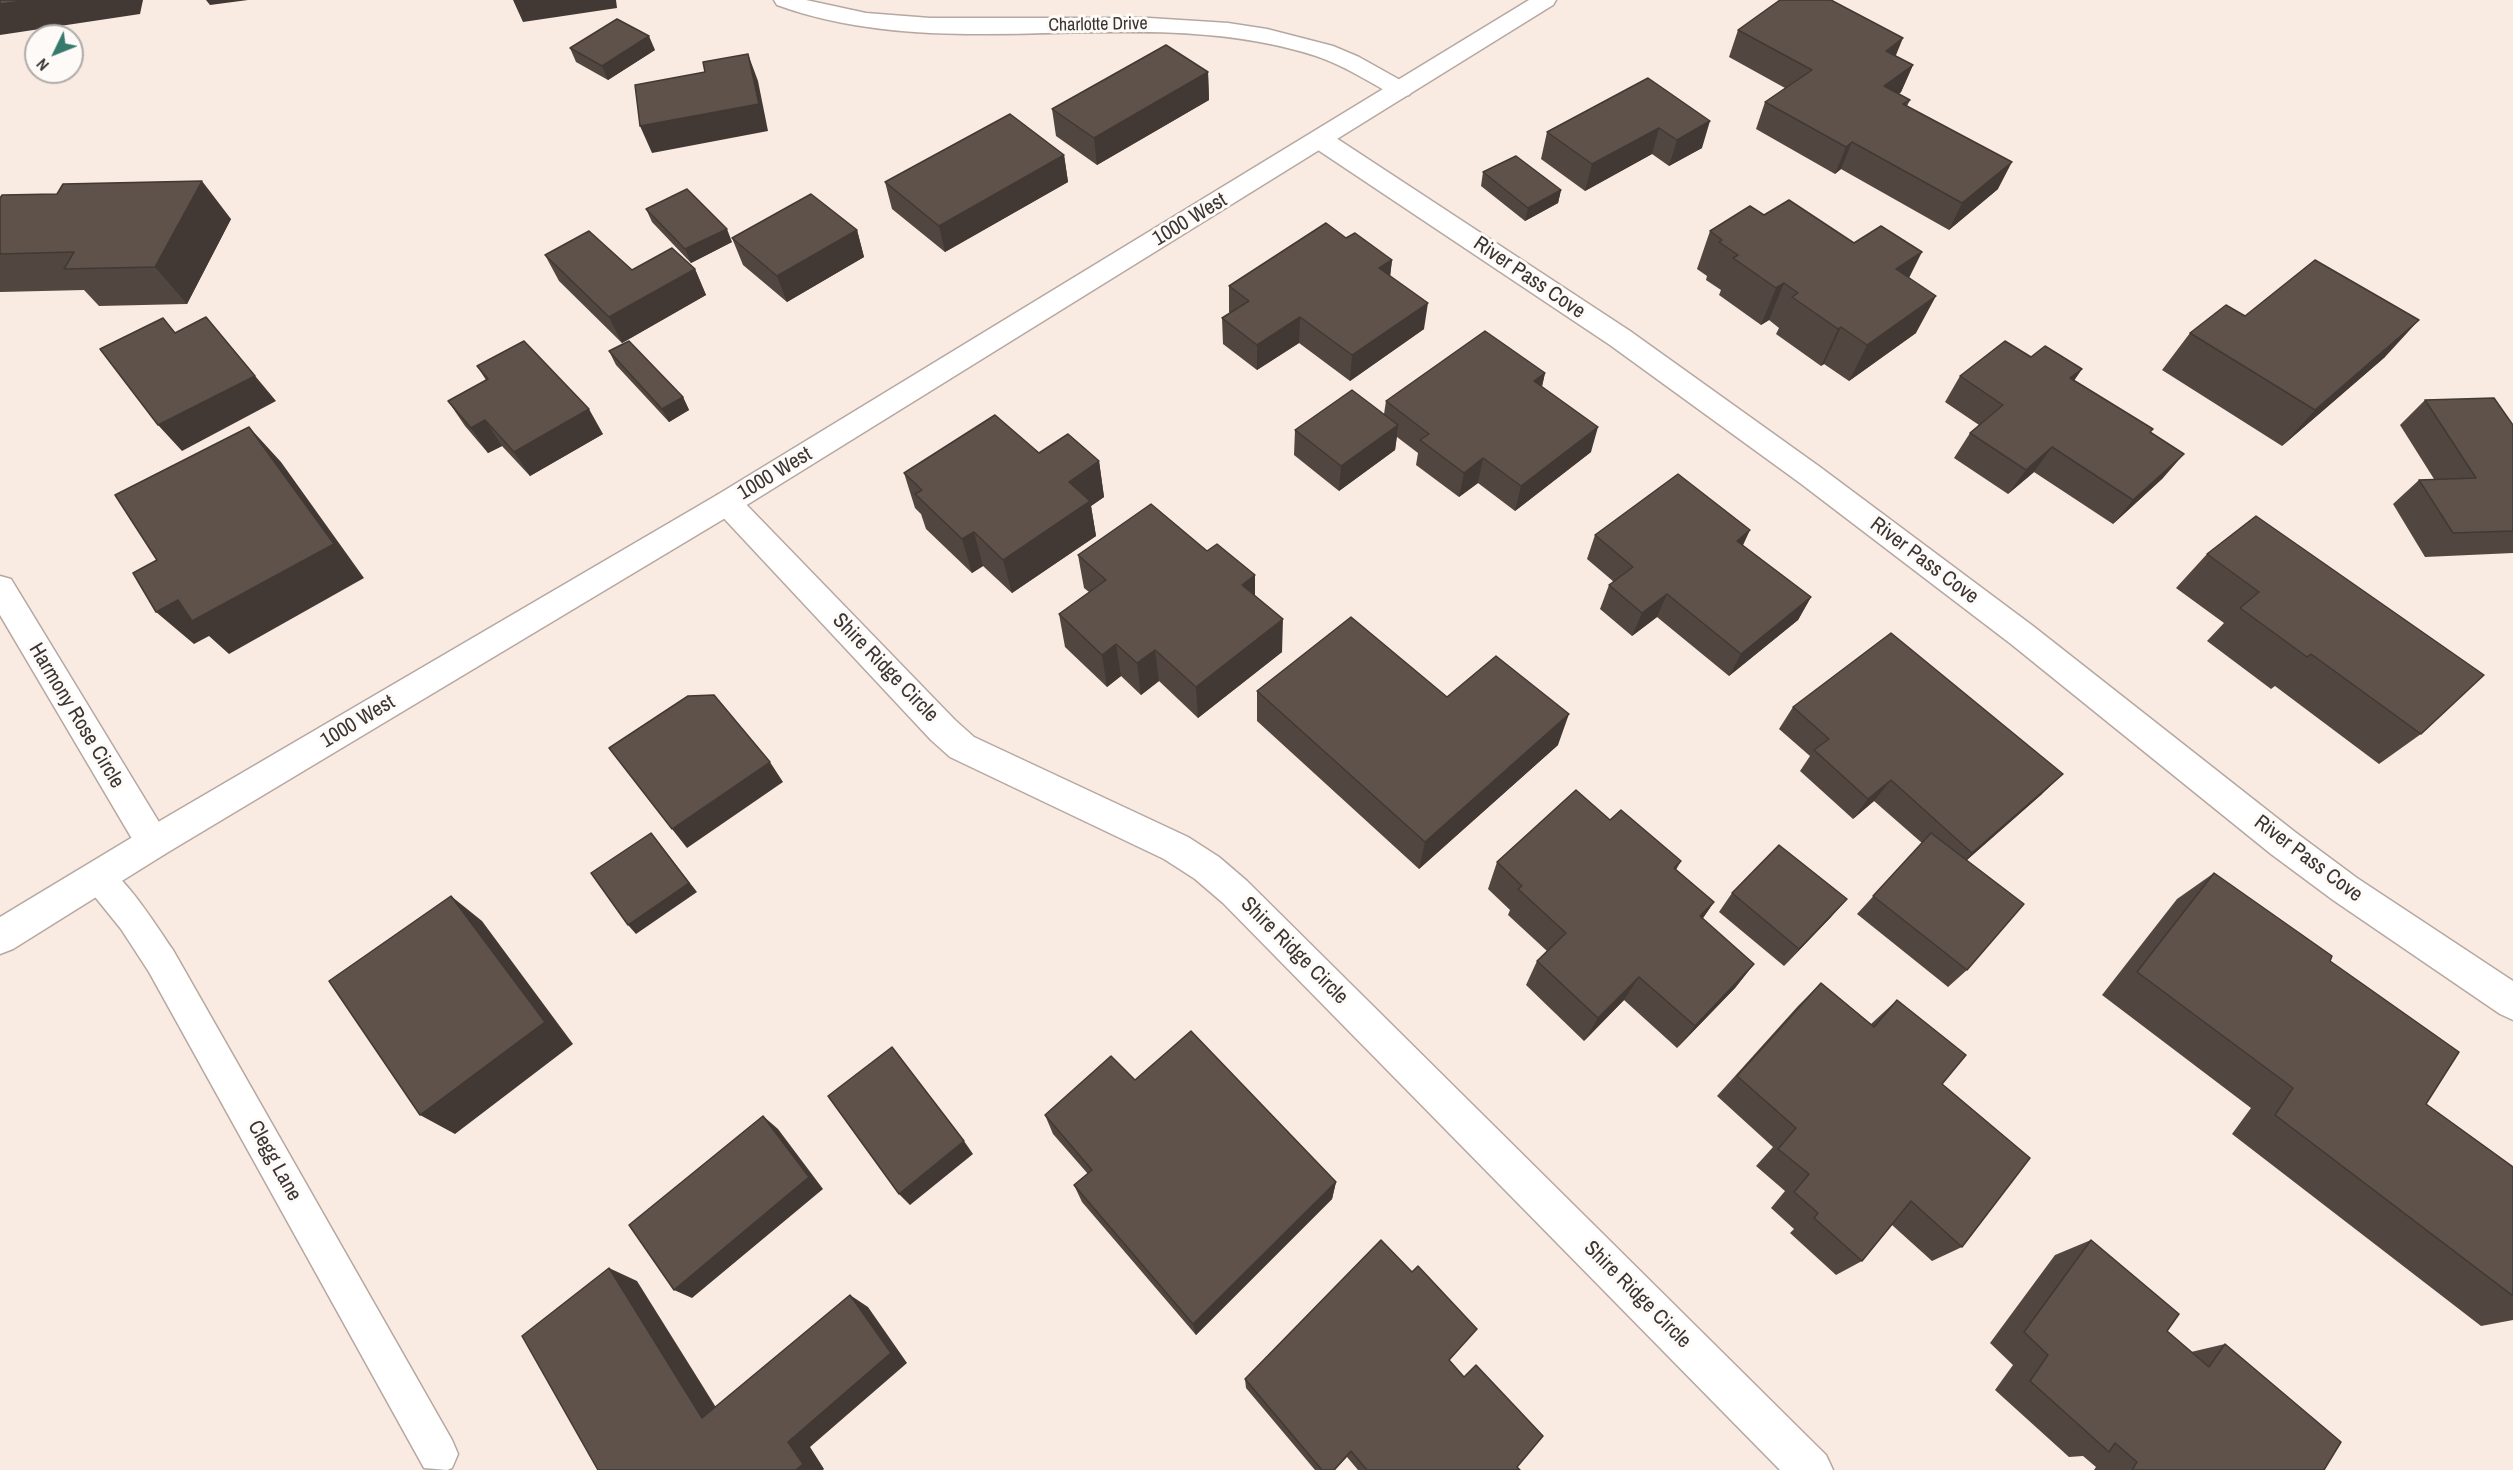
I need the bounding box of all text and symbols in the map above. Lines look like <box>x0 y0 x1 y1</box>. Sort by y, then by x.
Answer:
street label: Charlotte Drive <box>1048 13 1148 37</box>
north arrow <box>24 24 84 84</box>
text: N <box>31 54 54 76</box>
street label: 1000 West <box>1148 188 1232 252</box>
street label: River Pass Cove <box>1468 231 1590 325</box>
street label: 1000 West <box>733 442 817 506</box>
street label: River Pass Cove <box>1865 512 1983 610</box>
street label: Shire Ridge Circle <box>827 608 943 728</box>
street label: Harmony Rose Circle <box>23 639 129 793</box>
street label: 1000 West <box>316 690 400 754</box>
street label: River Pass Cove <box>2249 810 2367 908</box>
street label: Shire Ridge Circle <box>1235 892 1353 1010</box>
street label: Clegg Lane <box>242 1116 306 1206</box>
street label: Shire Ridge Circle <box>1578 1236 1696 1354</box>

